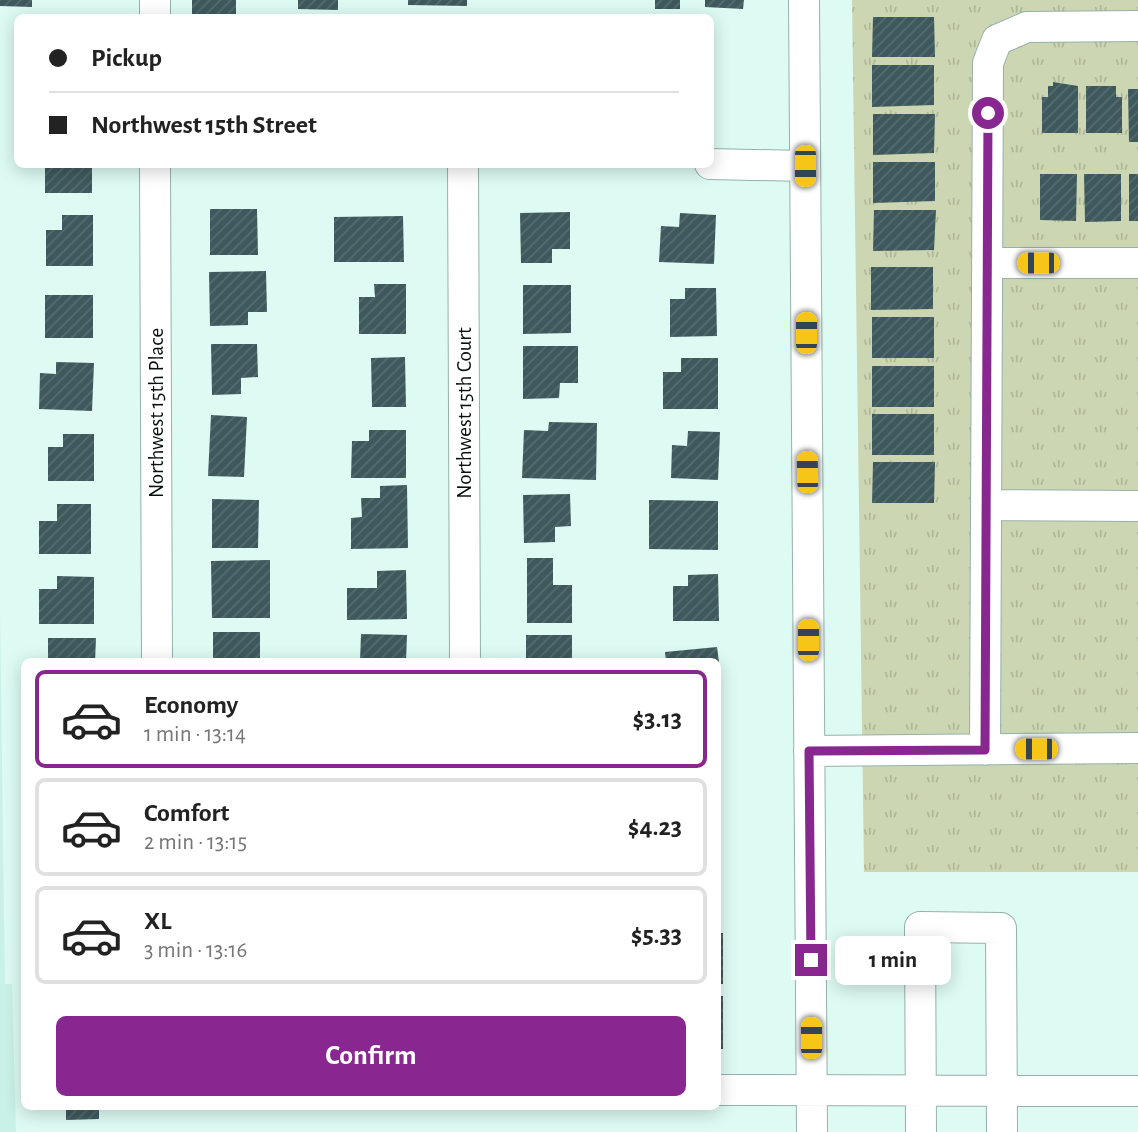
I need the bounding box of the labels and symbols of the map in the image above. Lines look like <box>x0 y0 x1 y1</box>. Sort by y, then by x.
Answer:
route start <box>972 97 1004 129</box>
car <box>795 145 816 187</box>
car <box>1018 253 1060 274</box>
car <box>796 312 817 354</box>
street label: Northwest 15th Court <box>454 327 475 499</box>
street label: Northwest 15th Place <box>146 328 167 498</box>
car <box>797 451 818 493</box>
car <box>798 619 819 661</box>
car <box>1016 739 1058 760</box>
callout: 1 min <box>836 936 951 984</box>
route end <box>795 944 827 976</box>
car <box>801 1017 822 1059</box>

